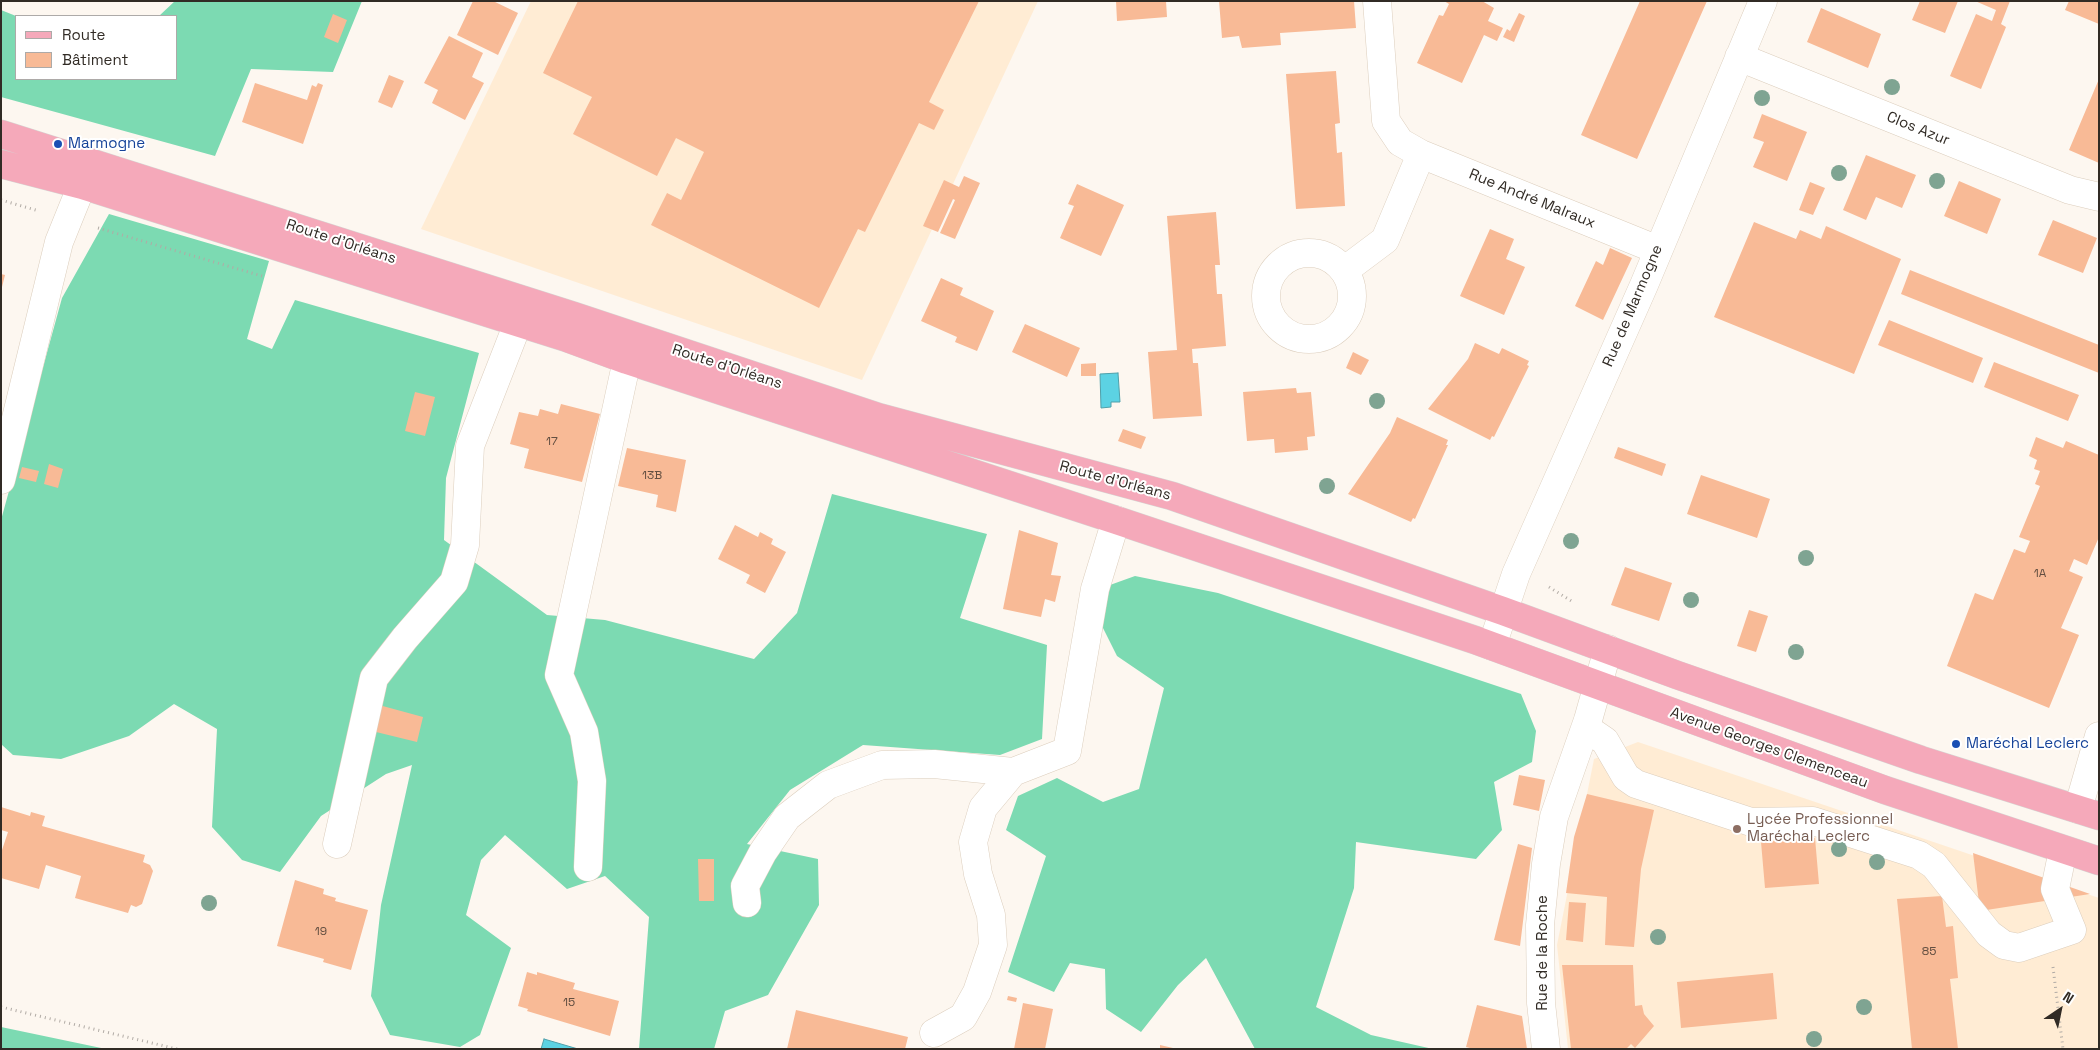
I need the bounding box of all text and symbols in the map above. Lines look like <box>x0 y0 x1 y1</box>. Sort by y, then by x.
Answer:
legend <box>15 15 178 80</box>
text: Route <box>62 25 105 44</box>
text: Bâtiment <box>62 50 128 69</box>
street label: Clos Azur <box>1884 108 1952 150</box>
place label: Marmogne <box>68 135 145 153</box>
marker: Marmogne <box>52 138 64 150</box>
street label: Rue André Malraux <box>1466 165 1598 233</box>
street label: Route d'Orléans <box>284 216 398 268</box>
street label: Rue de Marmogne <box>1599 242 1667 370</box>
street label: Route d'Orléans <box>670 341 784 393</box>
house number: 17 <box>546 435 558 449</box>
street label: Route d'Orléans <box>1057 457 1173 505</box>
house number: 13B <box>642 469 662 483</box>
house number: 1A <box>2034 567 2046 581</box>
street label: Avenue Georges Clemenceau <box>1668 704 1870 792</box>
place label: Maréchal Leclerc <box>1966 735 2089 753</box>
marker: Maréchal Leclerc <box>1950 738 1962 750</box>
place label: Lycée Professionnel Maréchal Leclerc <box>1747 811 1893 846</box>
marker: Lycée Professionnel Maréchal Leclerc <box>1731 823 1743 835</box>
street label: Rue de la Roche <box>1534 895 1552 1011</box>
house number: 19 <box>315 925 327 939</box>
house number: 85 <box>1922 945 1936 959</box>
north arrow <box>2035 985 2085 1035</box>
text: N <box>2059 987 2077 1008</box>
house number: 15 <box>563 996 575 1010</box>

